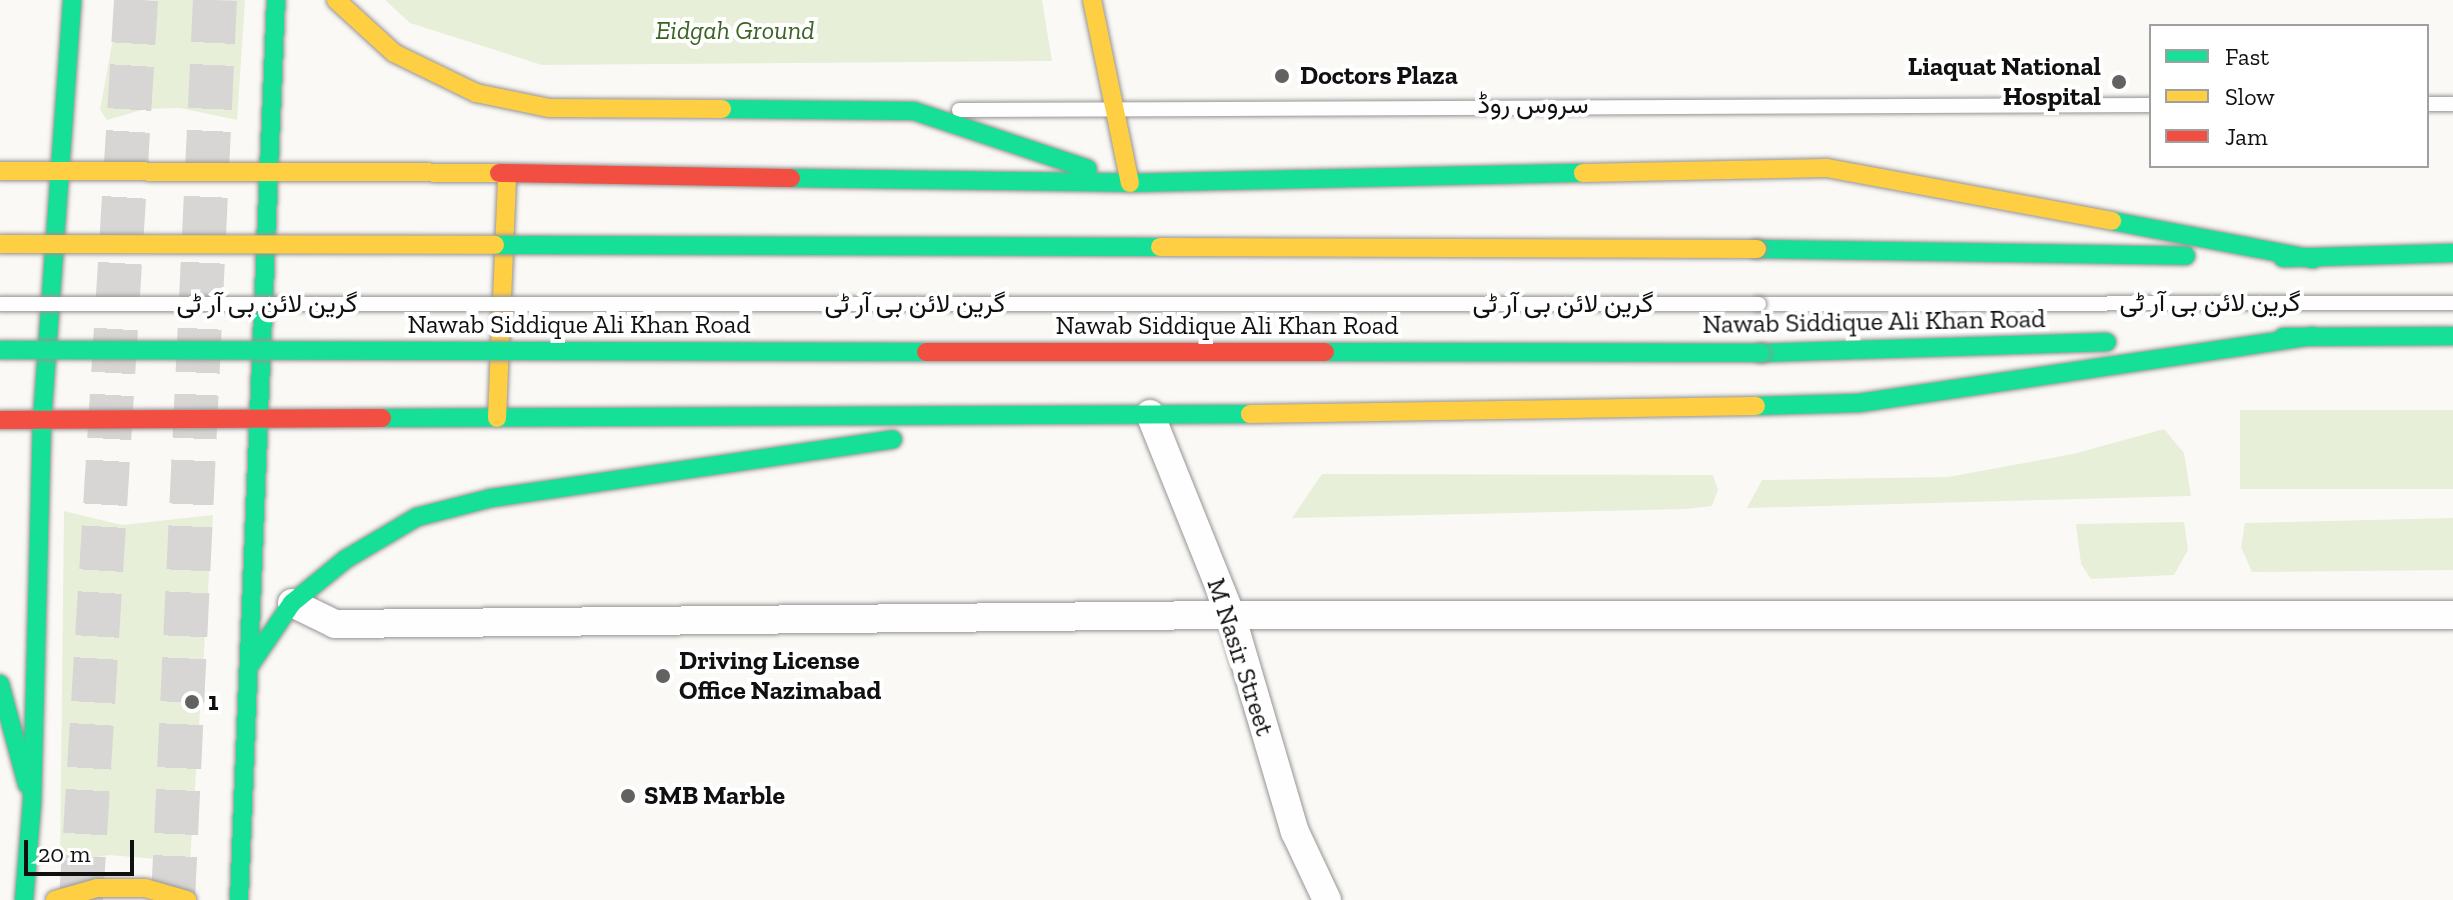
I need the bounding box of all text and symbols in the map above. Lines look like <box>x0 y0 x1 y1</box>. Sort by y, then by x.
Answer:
park label: Eidgah Ground <box>655 15 815 47</box>
legend <box>2149 24 2429 168</box>
text: Fast <box>2225 42 2269 71</box>
place label: Liaquat National Hospital <box>1908 51 2101 112</box>
place label: Doctors Plaza <box>1300 60 1458 92</box>
marker: Doctors Plaza <box>1271 65 1293 87</box>
marker: Liaquat National Hospital <box>2108 71 2130 93</box>
text: Slow <box>2225 82 2275 111</box>
street label: سروس روڈ <box>1478 89 1588 121</box>
text: Jam <box>2225 122 2268 151</box>
street label: گرین لائن بی آر ٹی <box>2120 287 2300 319</box>
street label: گرین لائن بی آر ٹی <box>177 288 357 320</box>
street label: گرین لائن بی آر ٹی <box>825 288 1005 320</box>
street label: گرین لائن بی آر ٹی <box>1473 288 1653 320</box>
street label: Nawab Siddique Ali Khan Road <box>1702 303 2046 341</box>
street label: Nawab Siddique Ali Khan Road <box>407 309 751 341</box>
street label: Nawab Siddique Ali Khan Road <box>1055 310 1399 342</box>
street label: M Nasir Street <box>1200 574 1280 740</box>
place label: Driving License Office Nazimabad <box>679 645 881 706</box>
marker: Driving License Office Nazimabad <box>654 667 672 685</box>
place label: 1 <box>208 686 219 718</box>
marker: 1 <box>183 693 201 711</box>
place label: SMB Marble <box>644 780 785 812</box>
marker: SMB Marble <box>619 787 637 805</box>
scale bar <box>28 824 138 874</box>
text: 20 m <box>38 839 90 868</box>

